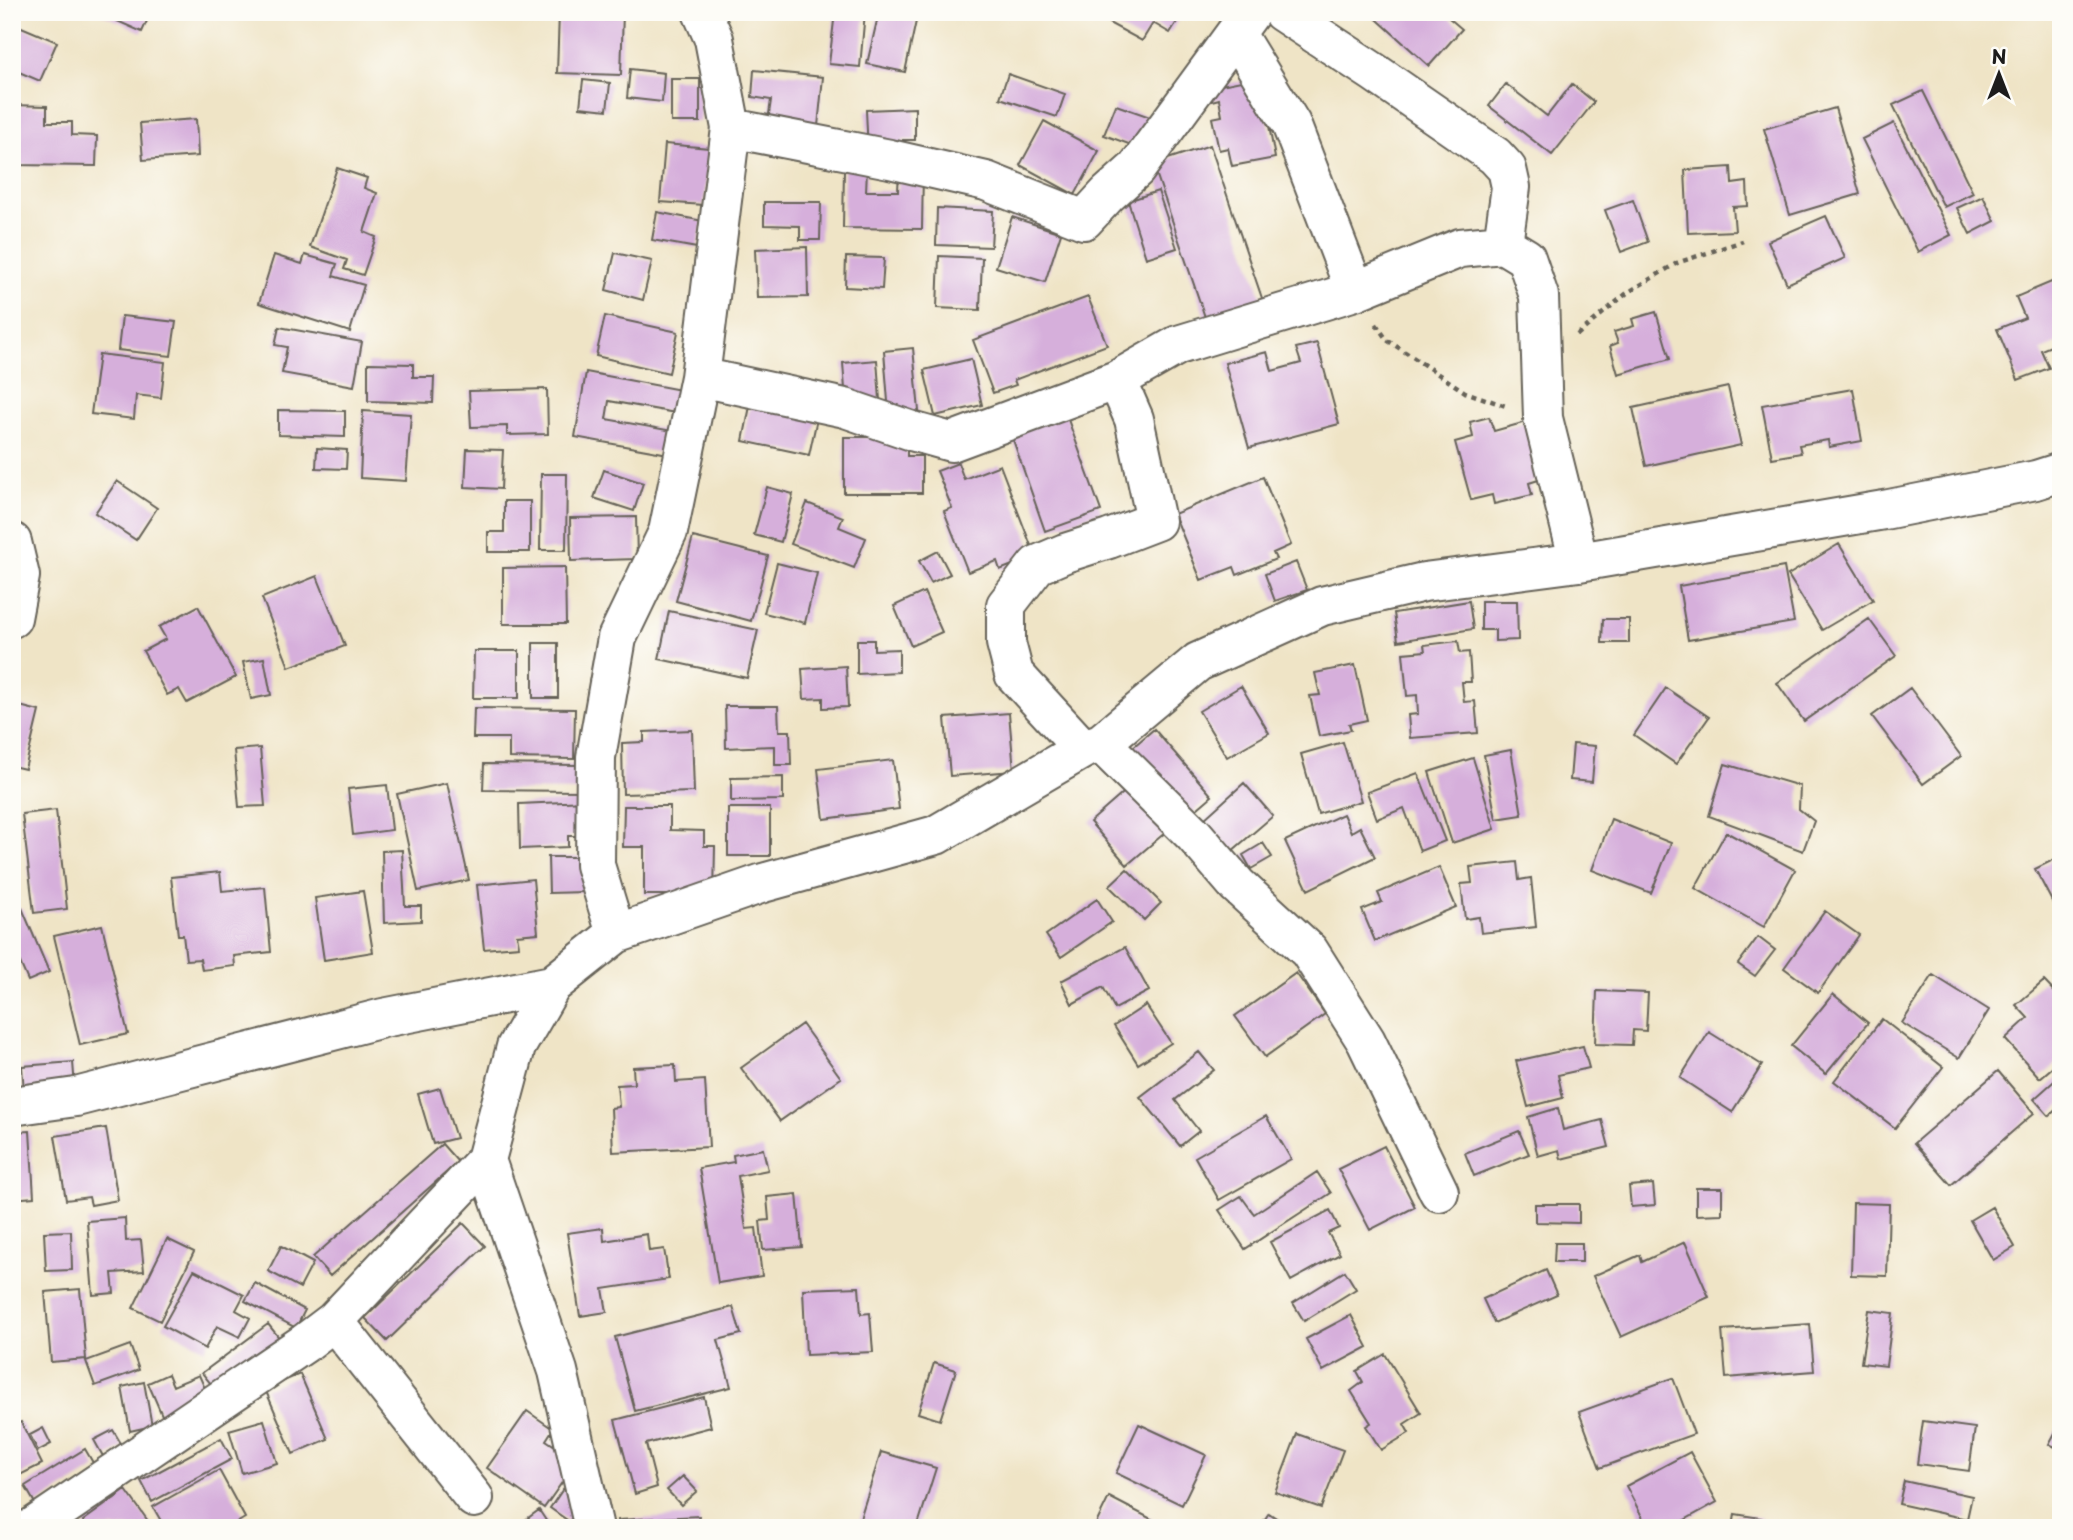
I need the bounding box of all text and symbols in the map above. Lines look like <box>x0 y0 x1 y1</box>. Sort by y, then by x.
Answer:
north arrow <box>1965 38 2035 108</box>
text: N <box>1991 42 2007 70</box>

